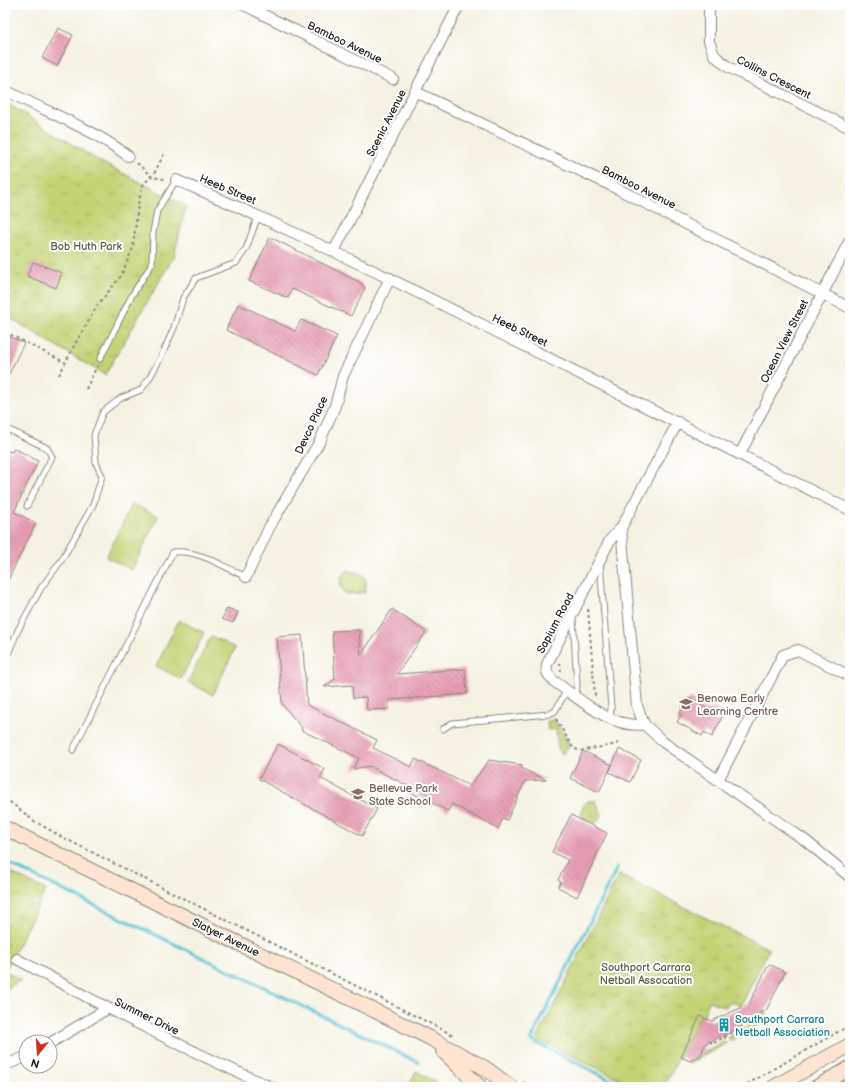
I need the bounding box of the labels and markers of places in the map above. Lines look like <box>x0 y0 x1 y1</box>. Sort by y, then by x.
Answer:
place label: Benowa Early Learning Centre <box>697 692 779 718</box>
school or university icon: Benowa Early Learning Centre <box>678 696 694 712</box>
place label: Bellevue Park State School <box>369 782 438 808</box>
school or university icon: Bellevue Park State School <box>350 786 366 802</box>
place label: Southport Carrara Netball Association <box>735 1013 830 1039</box>
building icon: Southport Carrara Netball Association <box>716 1017 732 1033</box>

